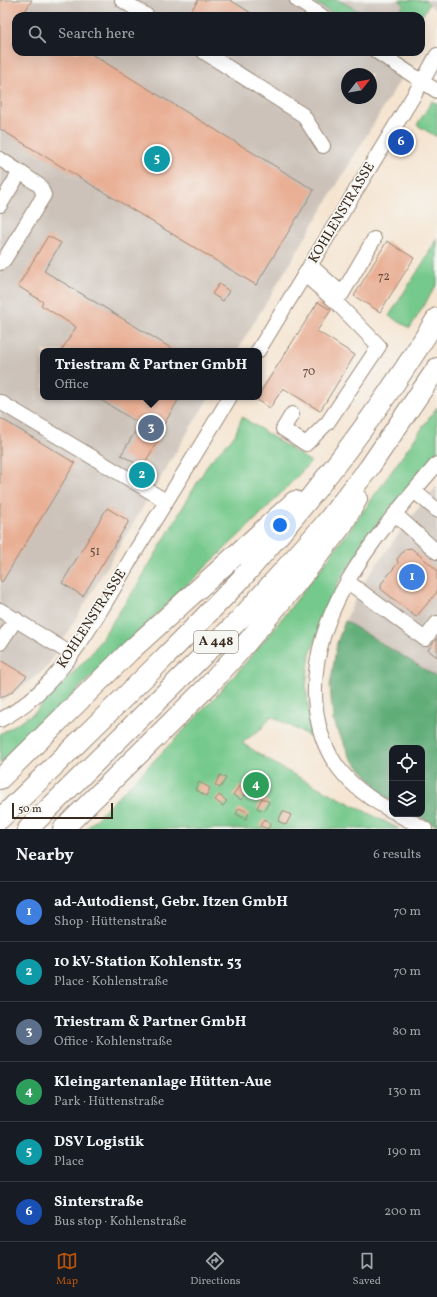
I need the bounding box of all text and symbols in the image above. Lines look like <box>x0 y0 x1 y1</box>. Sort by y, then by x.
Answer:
search box <box>12 12 425 56</box>
icon: search <box>26 23 48 45</box>
text: Search here <box>58 24 135 45</box>
north arrow <box>341 68 377 104</box>
pin: 6 <box>388 127 414 157</box>
pin: 5 <box>144 144 170 174</box>
street label: KOHLENSTRASSE <box>304 159 380 267</box>
house number: 72 <box>378 269 390 285</box>
popup <box>40 348 262 400</box>
text: Triestram & Partner GmbH <box>55 355 247 376</box>
house number: 70 <box>303 364 315 380</box>
text: Office <box>55 376 89 394</box>
pin: 3 <box>138 413 164 443</box>
pin: 2 <box>129 460 155 490</box>
your location <box>270 515 290 535</box>
house number: 51 <box>90 544 100 560</box>
pin: 1 <box>399 562 425 592</box>
street label: KOHLENSTRASSE <box>53 566 131 672</box>
road number: A 448 <box>194 631 238 653</box>
map controls <box>389 745 425 817</box>
button: locate <box>389 745 425 781</box>
pin: 4 <box>243 770 269 800</box>
button: layers <box>389 781 425 817</box>
scale bar <box>12 801 113 820</box>
text: 50 m <box>18 802 42 817</box>
text: Nearby <box>16 844 74 867</box>
text: 6 results <box>373 846 421 864</box>
text: ad-Autodienst, Gebr. Itzen GmbH <box>54 892 288 913</box>
text: 1 <box>26 903 32 921</box>
text: 70 m <box>393 903 421 921</box>
text: Shop · Hüttenstraße <box>54 913 167 931</box>
text: 10 kV-Station Kohlenstr. 53 <box>54 952 242 973</box>
text: 2 <box>26 963 32 981</box>
text: 70 m <box>393 963 421 981</box>
text: Place · Kohlenstraße <box>54 973 168 991</box>
text: Triestram & Partner GmbH <box>54 1012 246 1033</box>
text: 3 <box>26 1023 32 1041</box>
text: 80 m <box>392 1023 421 1041</box>
text: Office · Kohlenstraße <box>54 1033 172 1051</box>
text: Kleingartenanlage Hütten-Aue <box>54 1072 271 1093</box>
text: 4 <box>25 1083 33 1101</box>
text: 130 m <box>388 1083 421 1101</box>
text: Park · Hüttenstraße <box>54 1093 164 1111</box>
text: DSV Logistik <box>54 1132 144 1153</box>
text: 5 <box>26 1143 32 1161</box>
text: 190 m <box>387 1143 421 1161</box>
text: Place <box>54 1153 84 1171</box>
text: Sinterstraße <box>54 1192 143 1213</box>
text: 6 <box>25 1203 33 1221</box>
text: 200 m <box>384 1203 421 1221</box>
text: Bus stop · Kohlenstraße <box>54 1213 186 1231</box>
tab: Map <box>56 1250 78 1289</box>
tab: Directions <box>190 1250 241 1289</box>
tab: Saved <box>353 1250 381 1289</box>

